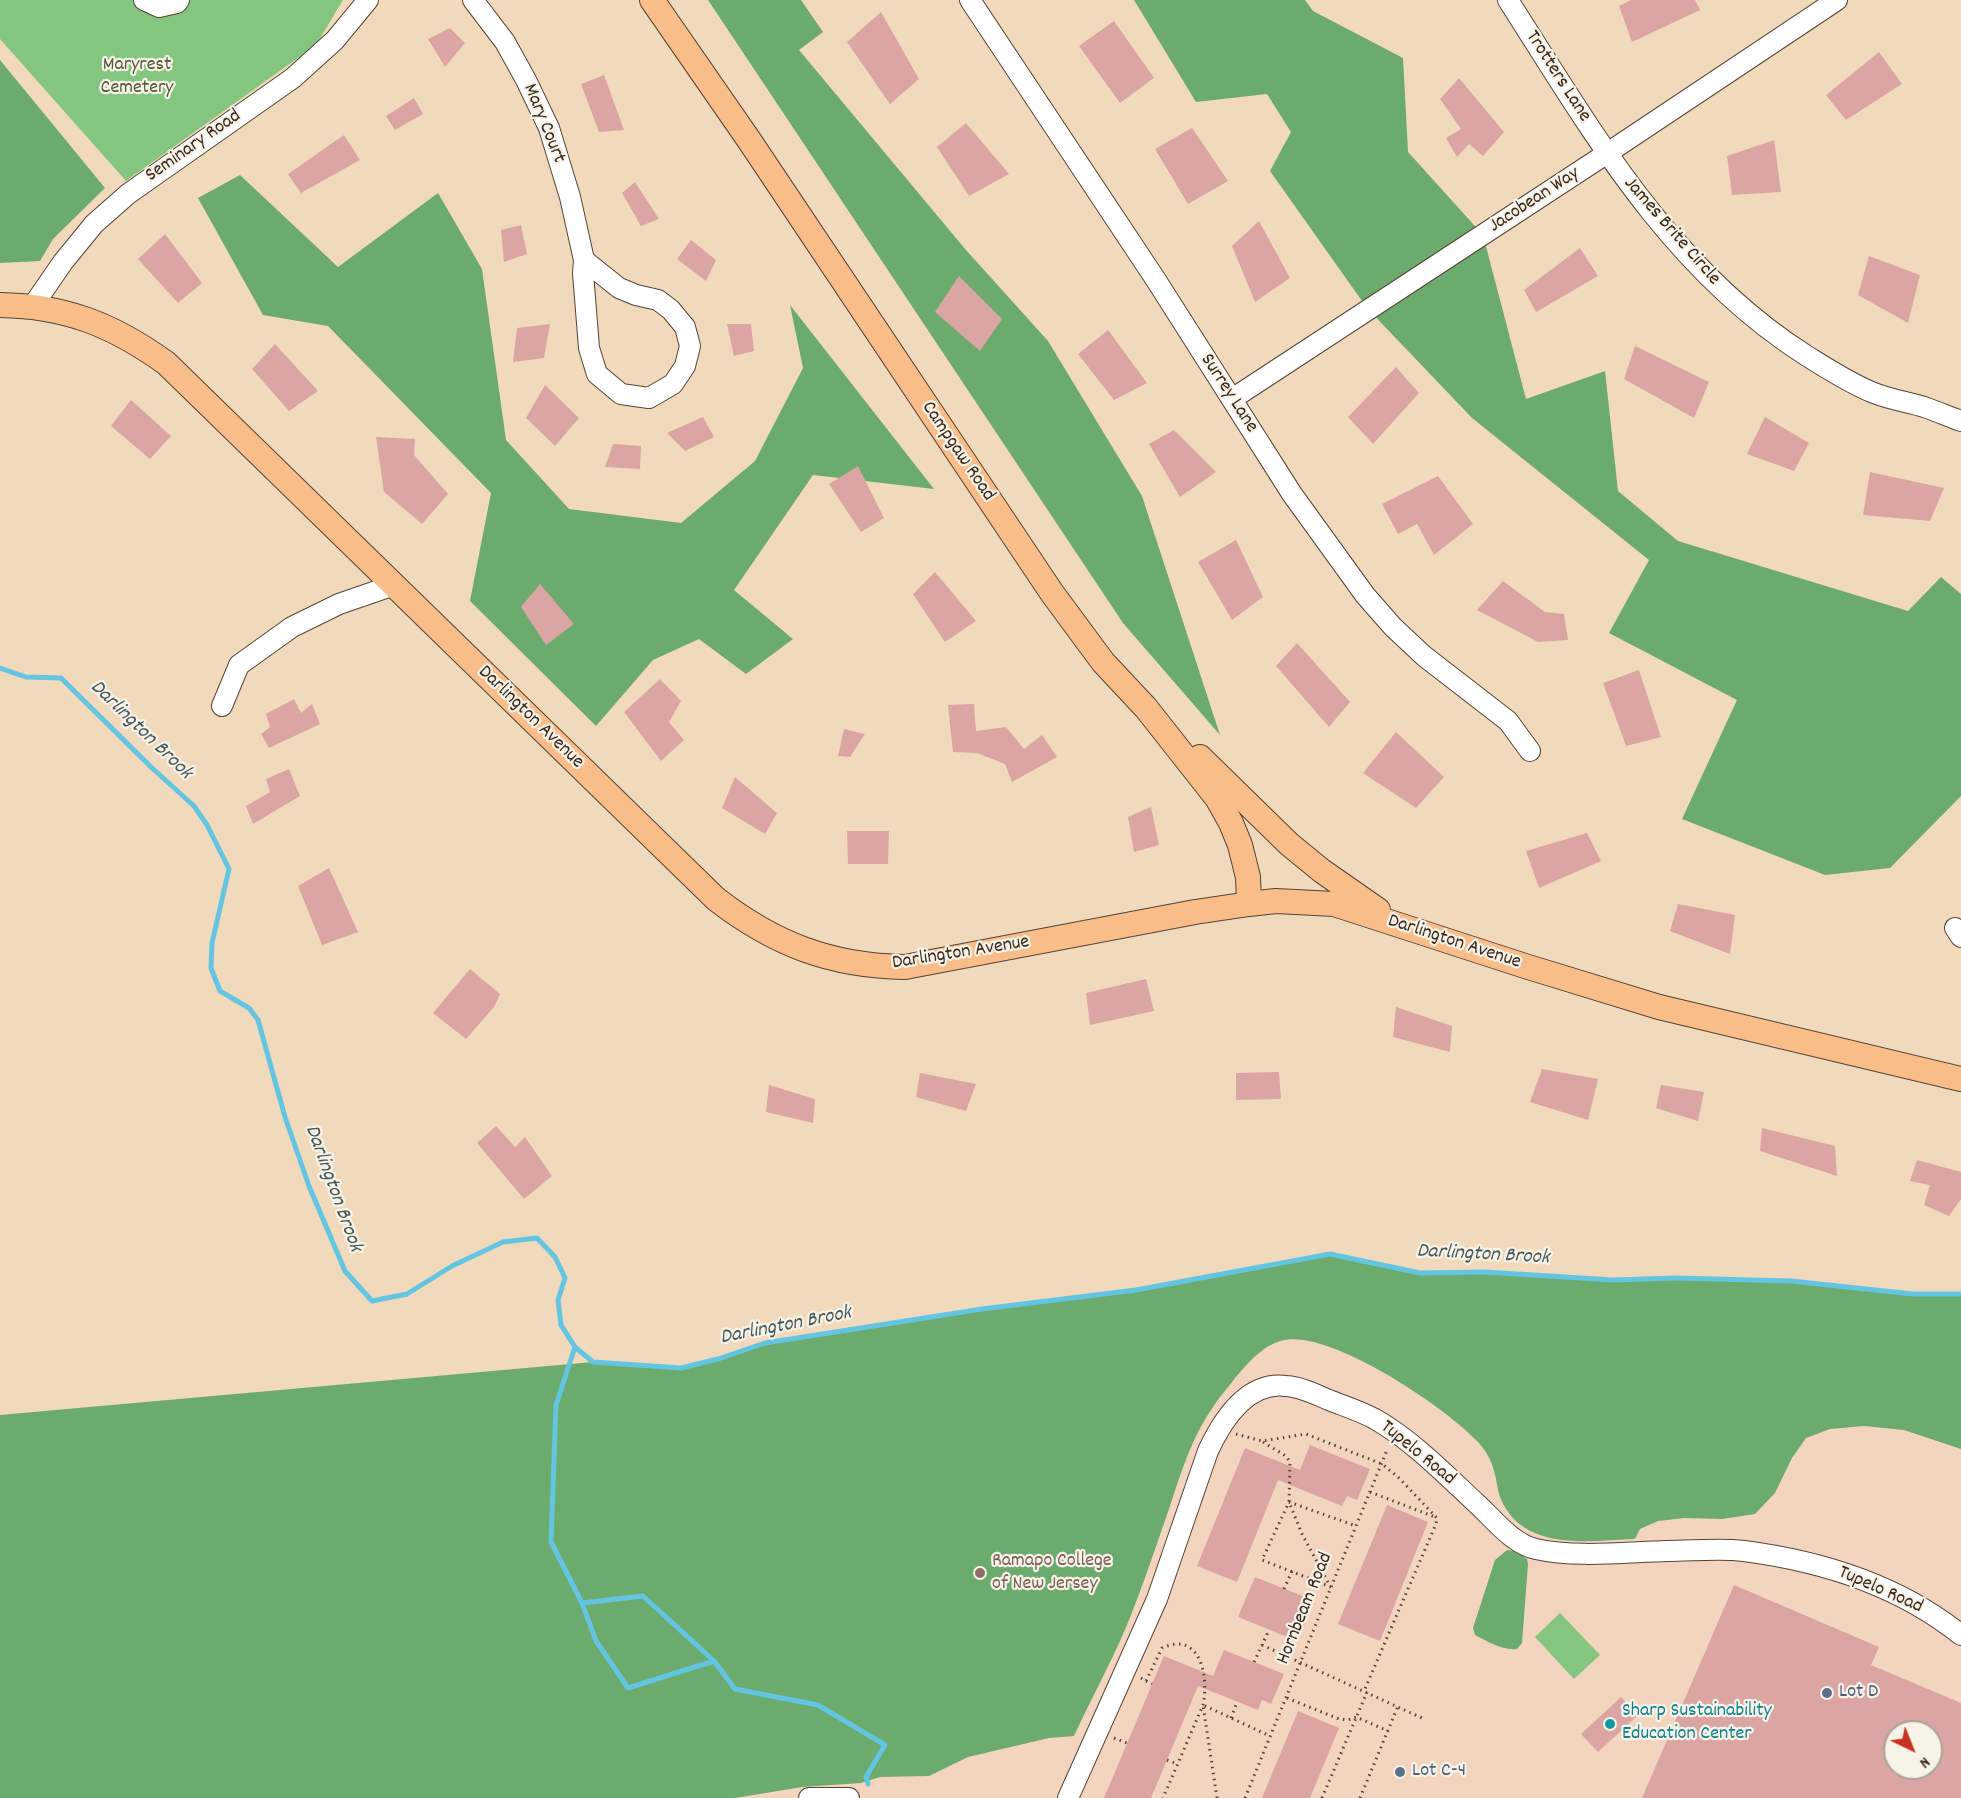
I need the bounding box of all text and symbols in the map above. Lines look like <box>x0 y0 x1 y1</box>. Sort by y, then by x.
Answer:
street label: Trotters Lane <box>1519 27 1595 127</box>
park label: Maryrest Cemetery <box>101 54 173 101</box>
street label: Mary Court <box>516 81 570 167</box>
street label: Seminary Road <box>142 105 246 189</box>
street label: Jacobean Way <box>1485 163 1585 239</box>
street label: James Brite Circle <box>1617 173 1725 291</box>
street label: Surrey Lane <box>1194 350 1262 438</box>
street label: Campgaw Road <box>915 398 999 506</box>
street label: Darlington Avenue <box>472 661 588 775</box>
water label: Darlington Brook <box>83 676 197 786</box>
street label: Darlington Avenue <box>1384 910 1524 976</box>
street label: Darlington Avenue <box>891 931 1031 977</box>
water label: Darlington Brook <box>297 1122 367 1256</box>
water label: Darlington Brook <box>1416 1240 1550 1272</box>
water label: Darlington Brook <box>718 1302 854 1352</box>
street label: Tupelo Road <box>1374 1416 1460 1492</box>
place label: Ramapo College of New Jersey <box>992 1550 1112 1597</box>
street label: Hornbeam Road <box>1273 1550 1339 1668</box>
street label: Tupelo Road <box>1834 1562 1926 1620</box>
marker: Ramapo College of New Jersey <box>973 1566 987 1580</box>
place label: Lot D <box>1839 1681 1878 1705</box>
marker: Lot D <box>1820 1686 1834 1700</box>
place label: Sharp Sustainability Education Center <box>1622 1700 1772 1747</box>
marker: Sharp Sustainability Education Center <box>1603 1717 1617 1731</box>
north arrow <box>1883 1720 1943 1780</box>
text: N <box>1914 1751 1935 1773</box>
place label: Lot C-4 <box>1412 1760 1466 1784</box>
marker: Lot C-4 <box>1393 1765 1407 1779</box>

